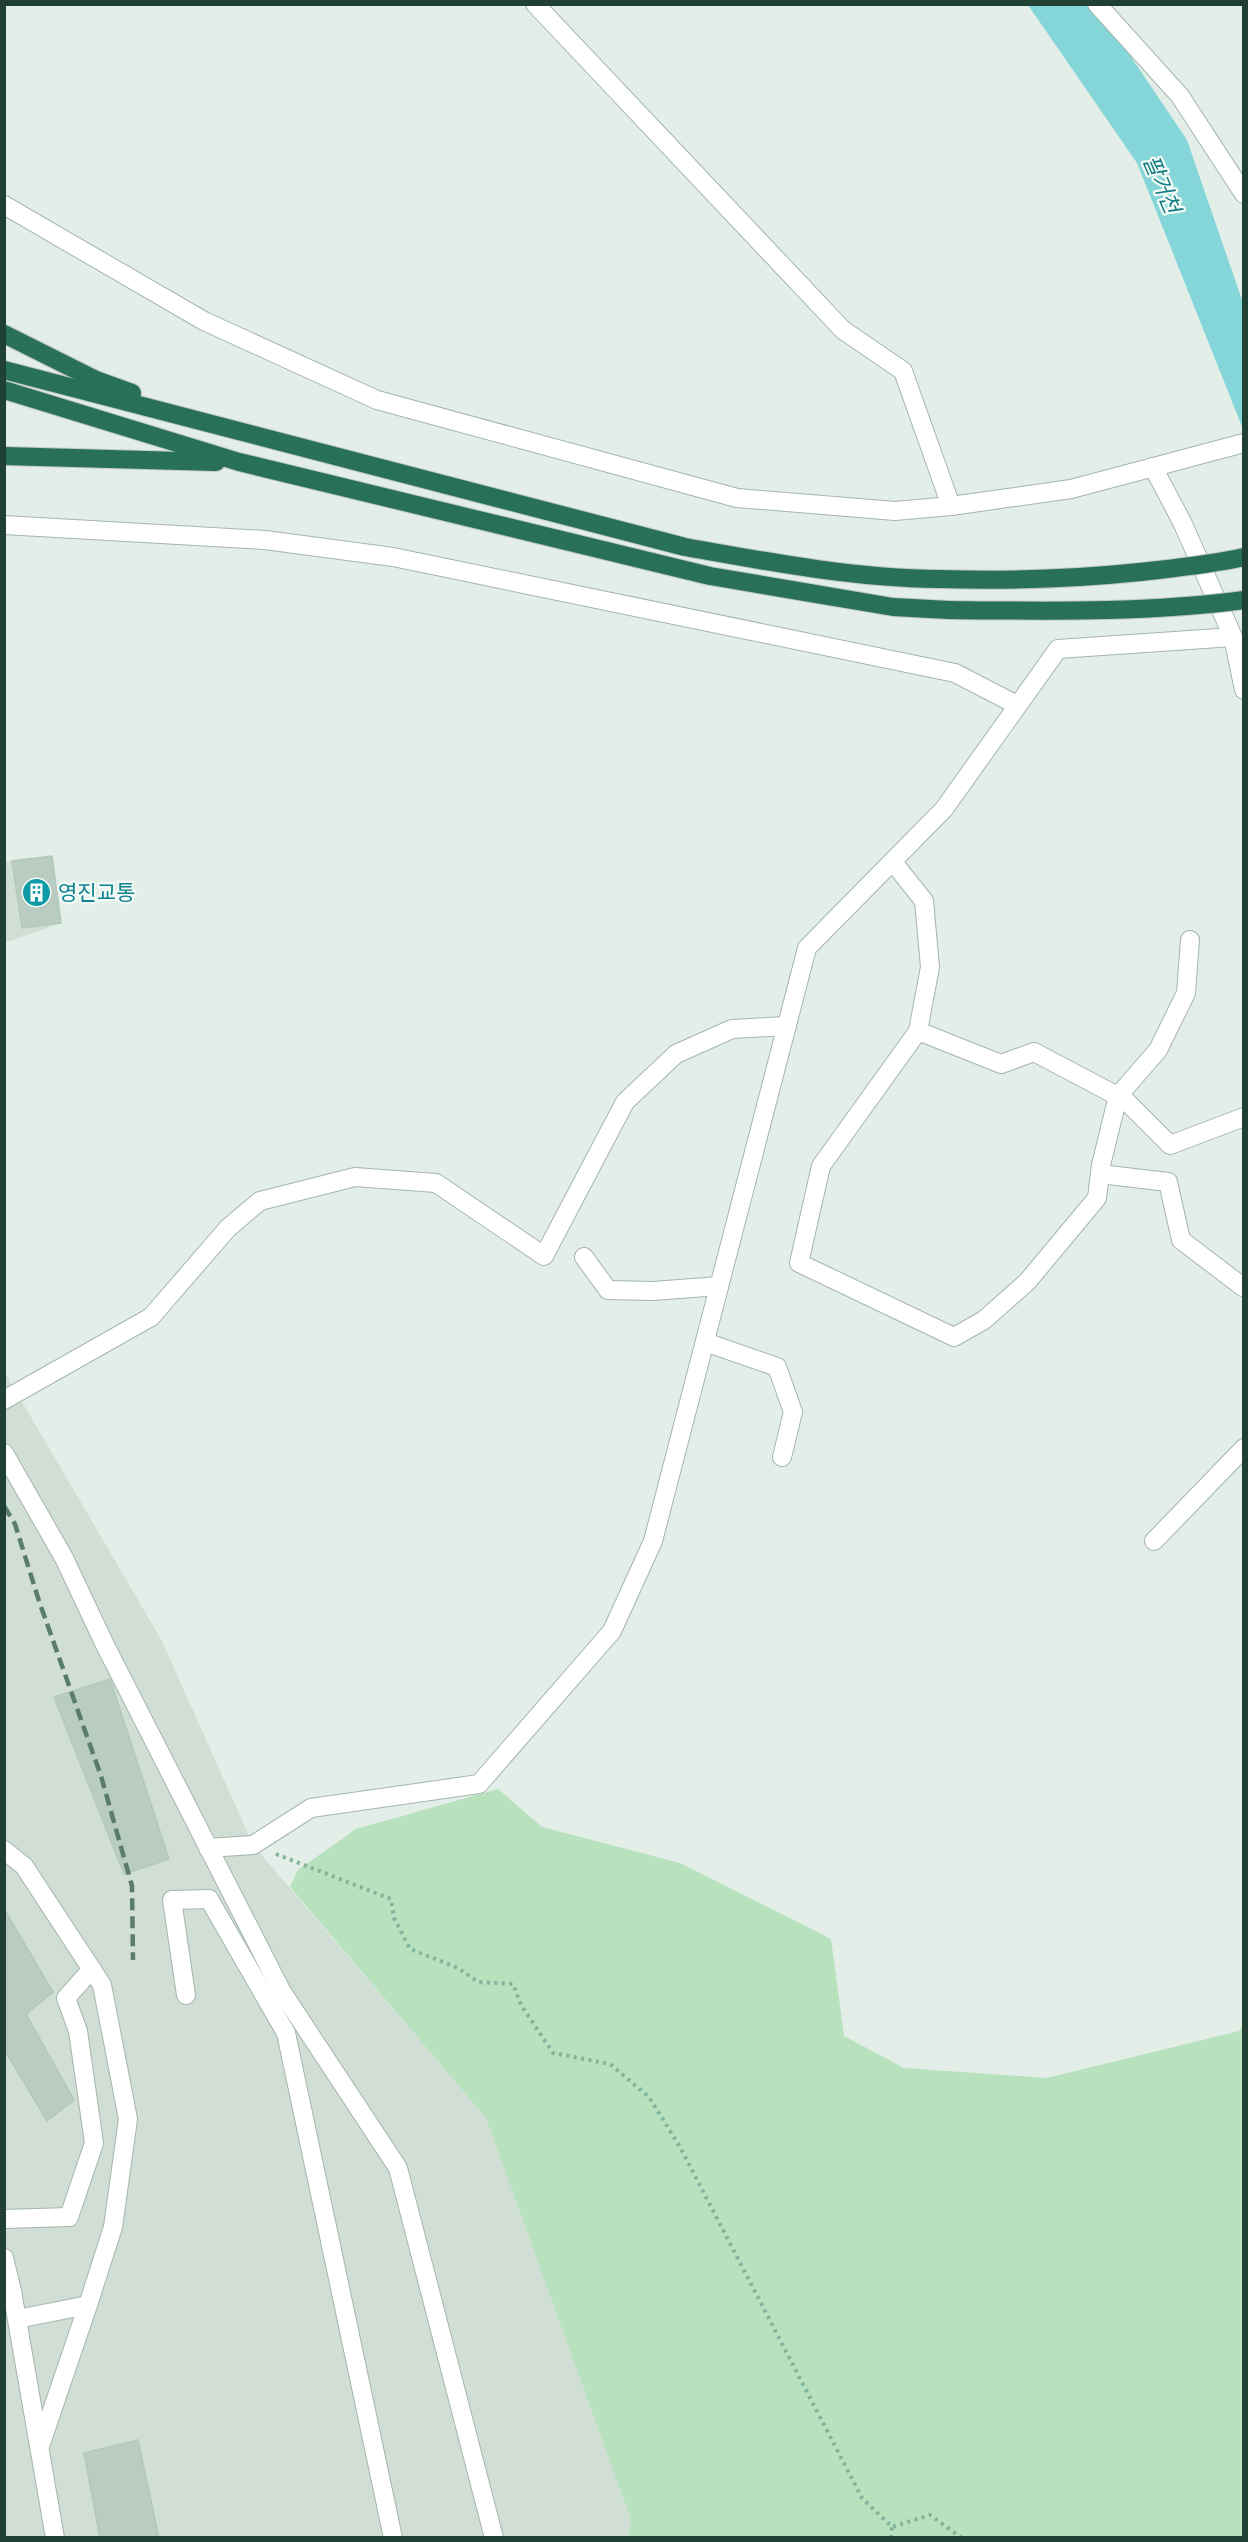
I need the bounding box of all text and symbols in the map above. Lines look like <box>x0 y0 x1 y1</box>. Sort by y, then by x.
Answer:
water label: 팔거천 <box>1138 151 1187 220</box>
building icon: 영진교통 <box>21 876 53 908</box>
place label: 영진교통 <box>58 880 135 905</box>

